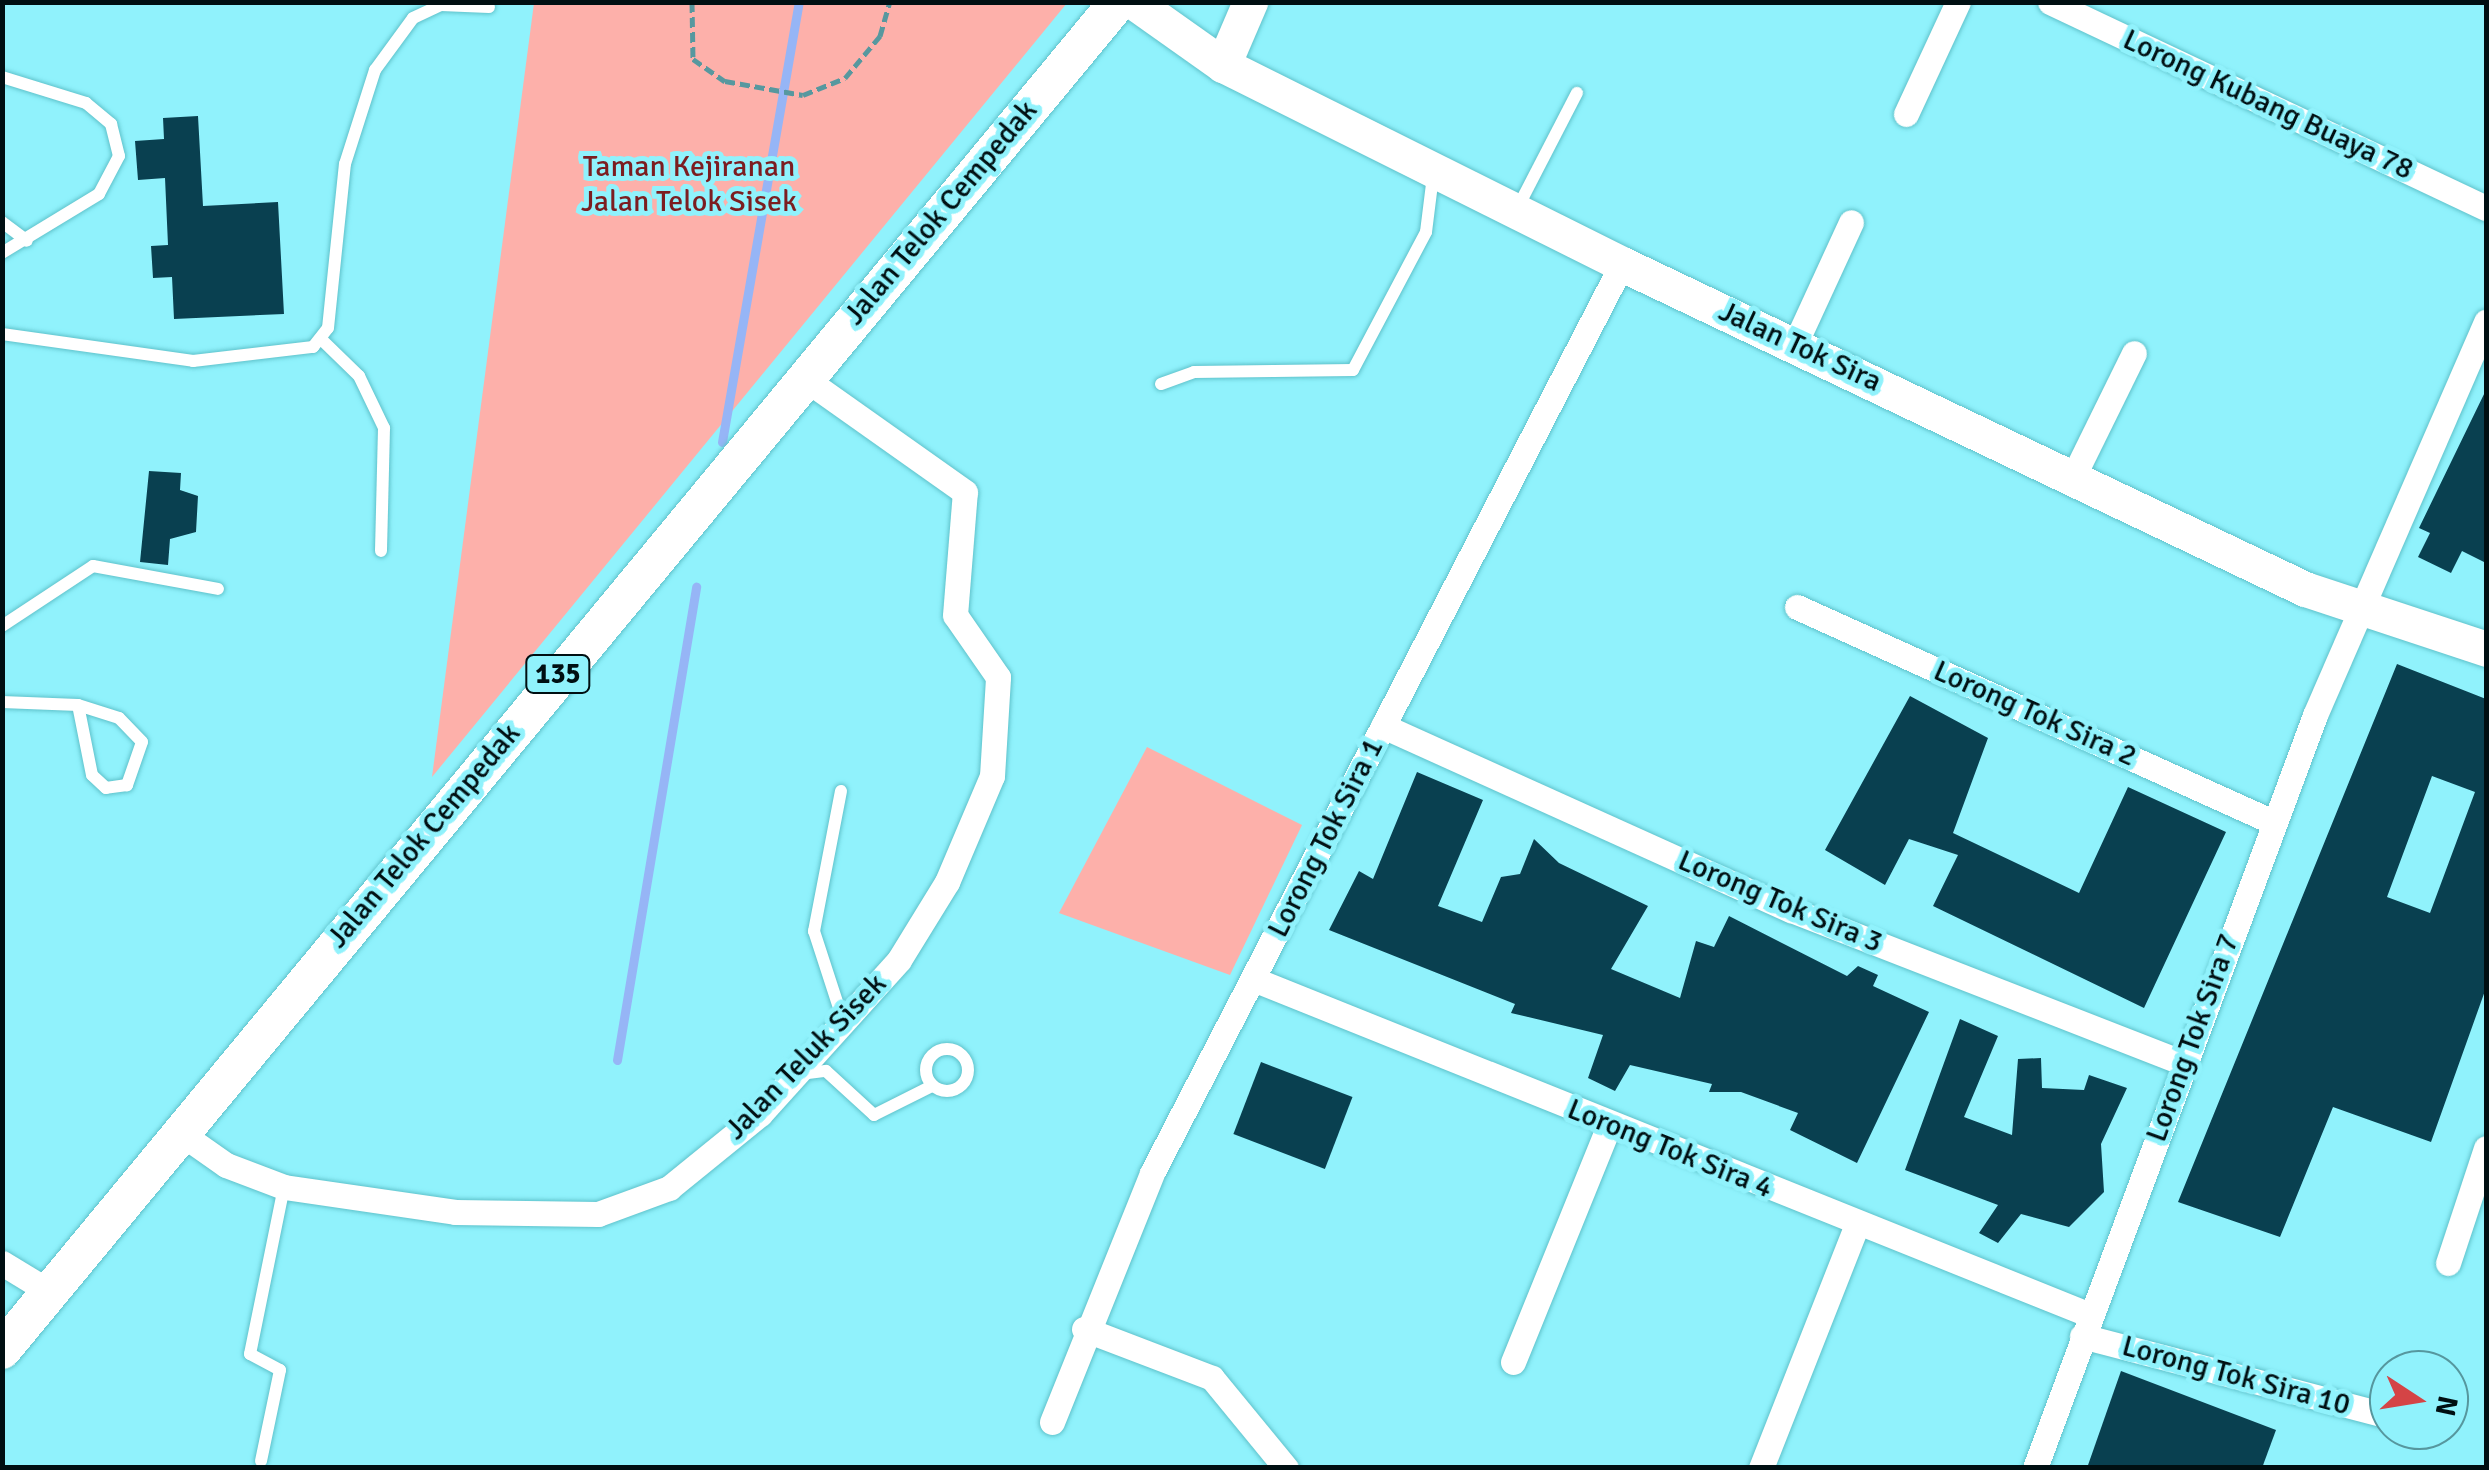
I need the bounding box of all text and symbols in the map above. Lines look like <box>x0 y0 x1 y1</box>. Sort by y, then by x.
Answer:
street label: Lorong Kubang Buaya 78 <box>2117 22 2419 188</box>
street label: Jalan Telok Cempedak <box>837 93 1045 333</box>
park label: Taman Kejiranan Jalan Telok Sisek <box>581 149 797 220</box>
street label: Jalan Tok Sira <box>1713 294 1887 400</box>
road number: 135 <box>523 651 593 697</box>
street label: Lorong Tok Sira 2 <box>1928 653 2142 775</box>
street label: Jalan Telok Cempedak <box>320 716 528 956</box>
street label: Lorong Tok Sira 1 <box>1260 732 1392 944</box>
street label: Lorong Tok Sira 3 <box>1672 843 1888 961</box>
street label: Lorong Tok Sira 7 <box>2139 929 2247 1147</box>
street label: Jalan Teluk Sisek <box>718 967 894 1147</box>
street label: Lorong Tok Sira 4 <box>1562 1091 1778 1207</box>
street label: Lorong Tok Sira 10 <box>2118 1328 2354 1424</box>
north arrow <box>2369 1350 2469 1450</box>
text: N <box>2428 1393 2465 1419</box>

